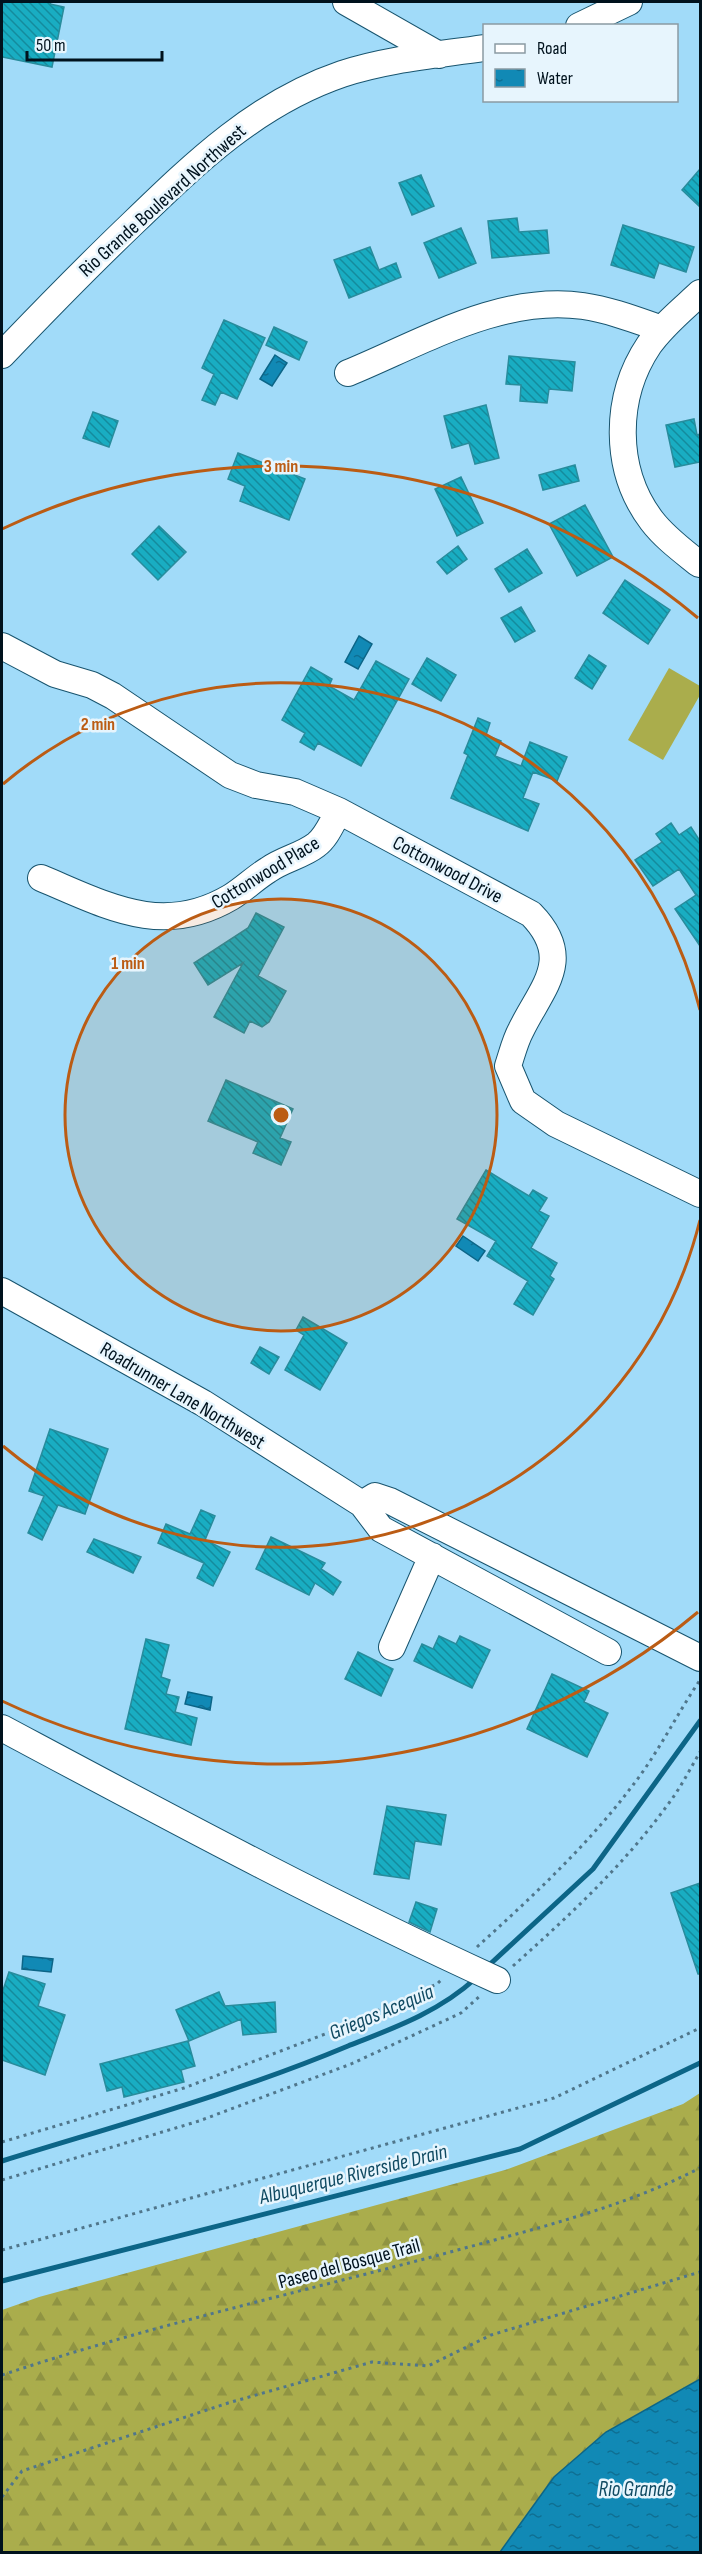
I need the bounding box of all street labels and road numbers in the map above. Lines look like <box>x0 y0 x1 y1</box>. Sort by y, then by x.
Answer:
street label: Rio Grande Boulevard Northwest <box>74 119 251 282</box>
street label: Cottonwood Place <box>207 831 324 915</box>
street label: Cottonwood Drive <box>389 831 507 909</box>
street label: Roadrunner Lane Northwest <box>96 1337 269 1455</box>
street label: Paseo del Bosque Trail <box>276 2234 423 2294</box>

